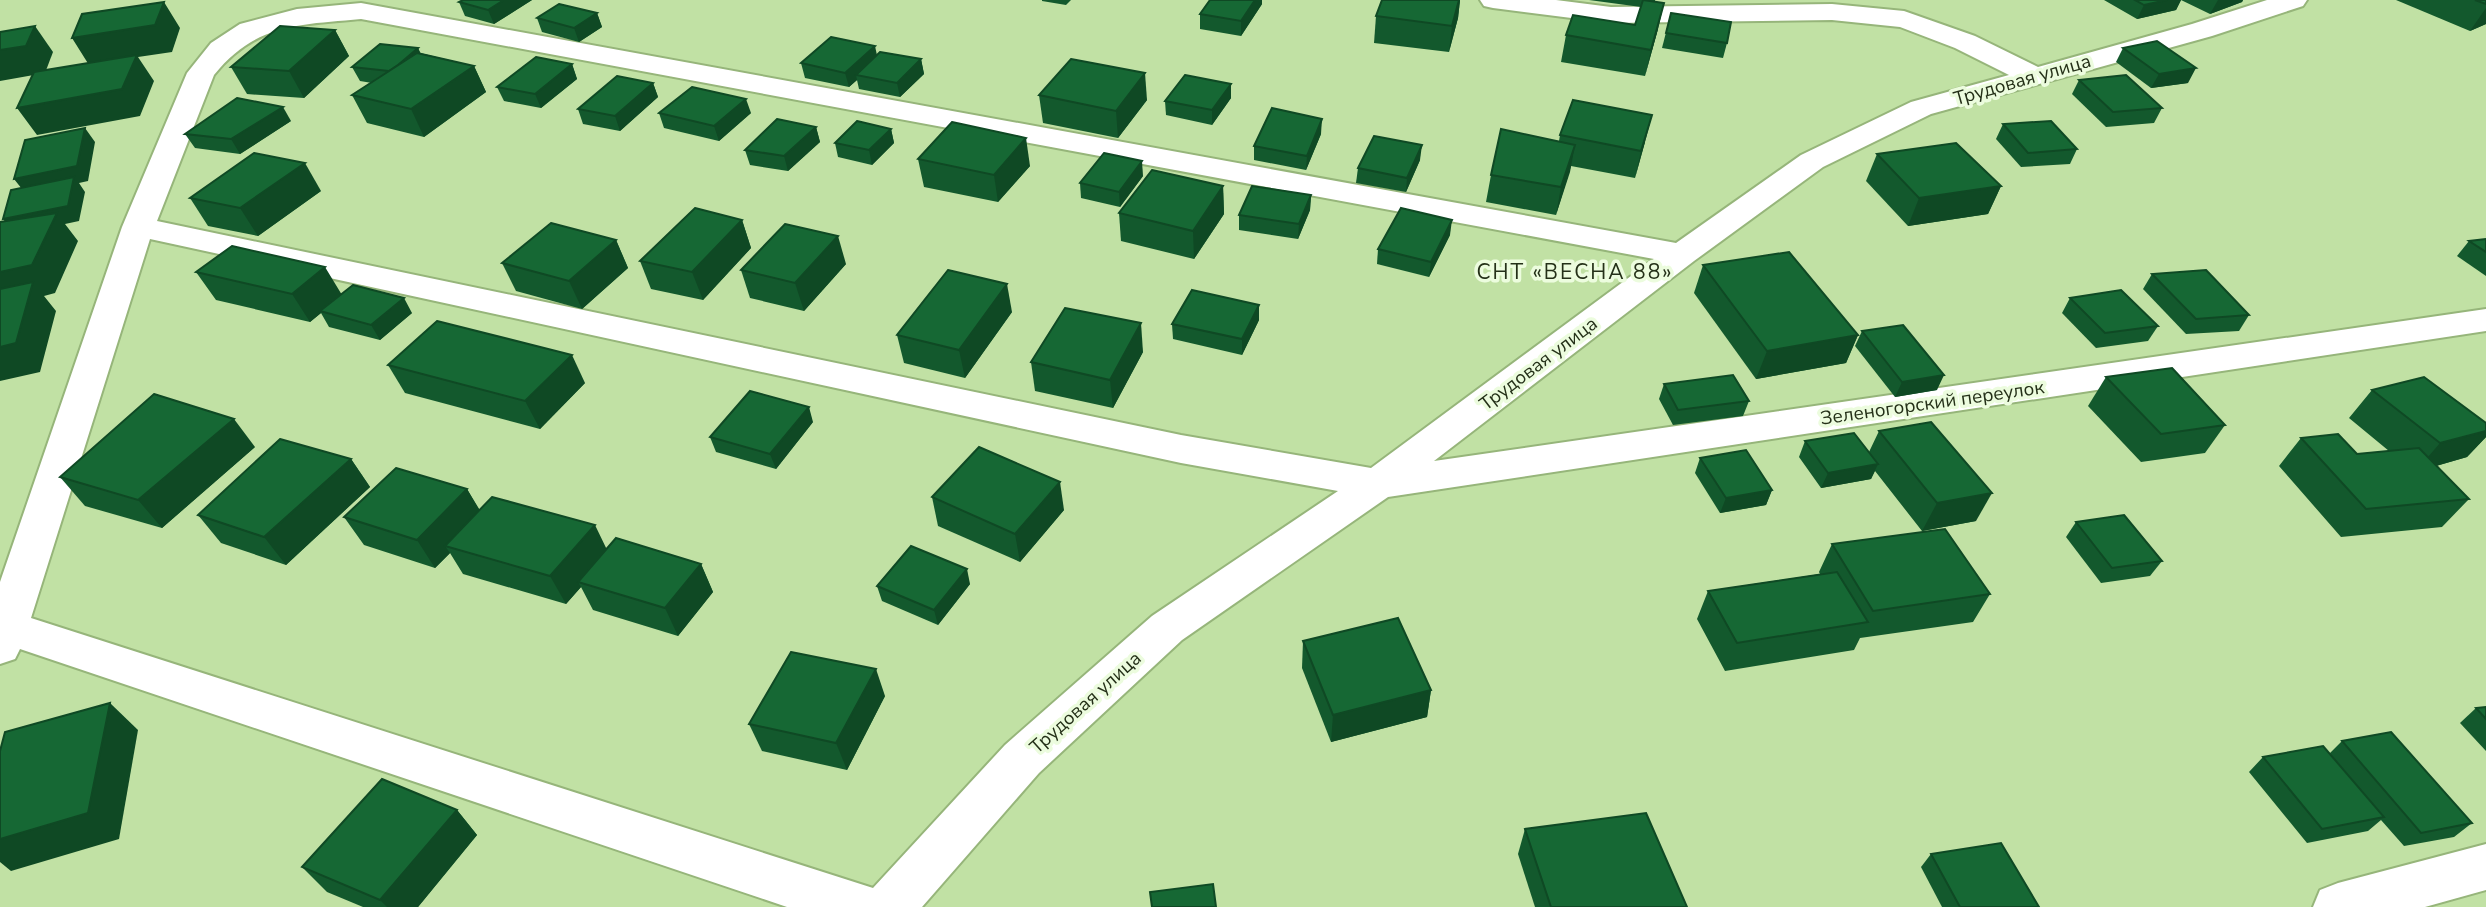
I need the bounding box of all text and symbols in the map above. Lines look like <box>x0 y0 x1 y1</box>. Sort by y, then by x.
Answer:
street label: Трудовая улица <box>1951 48 2094 112</box>
district label: СНТ «ВЕСНА 88» <box>1476 258 1674 286</box>
street label: Трудовая улица <box>1474 311 1603 417</box>
street label: Зеленогорский переулок <box>1819 374 2046 432</box>
street label: Трудовая улица <box>1024 646 1147 760</box>

